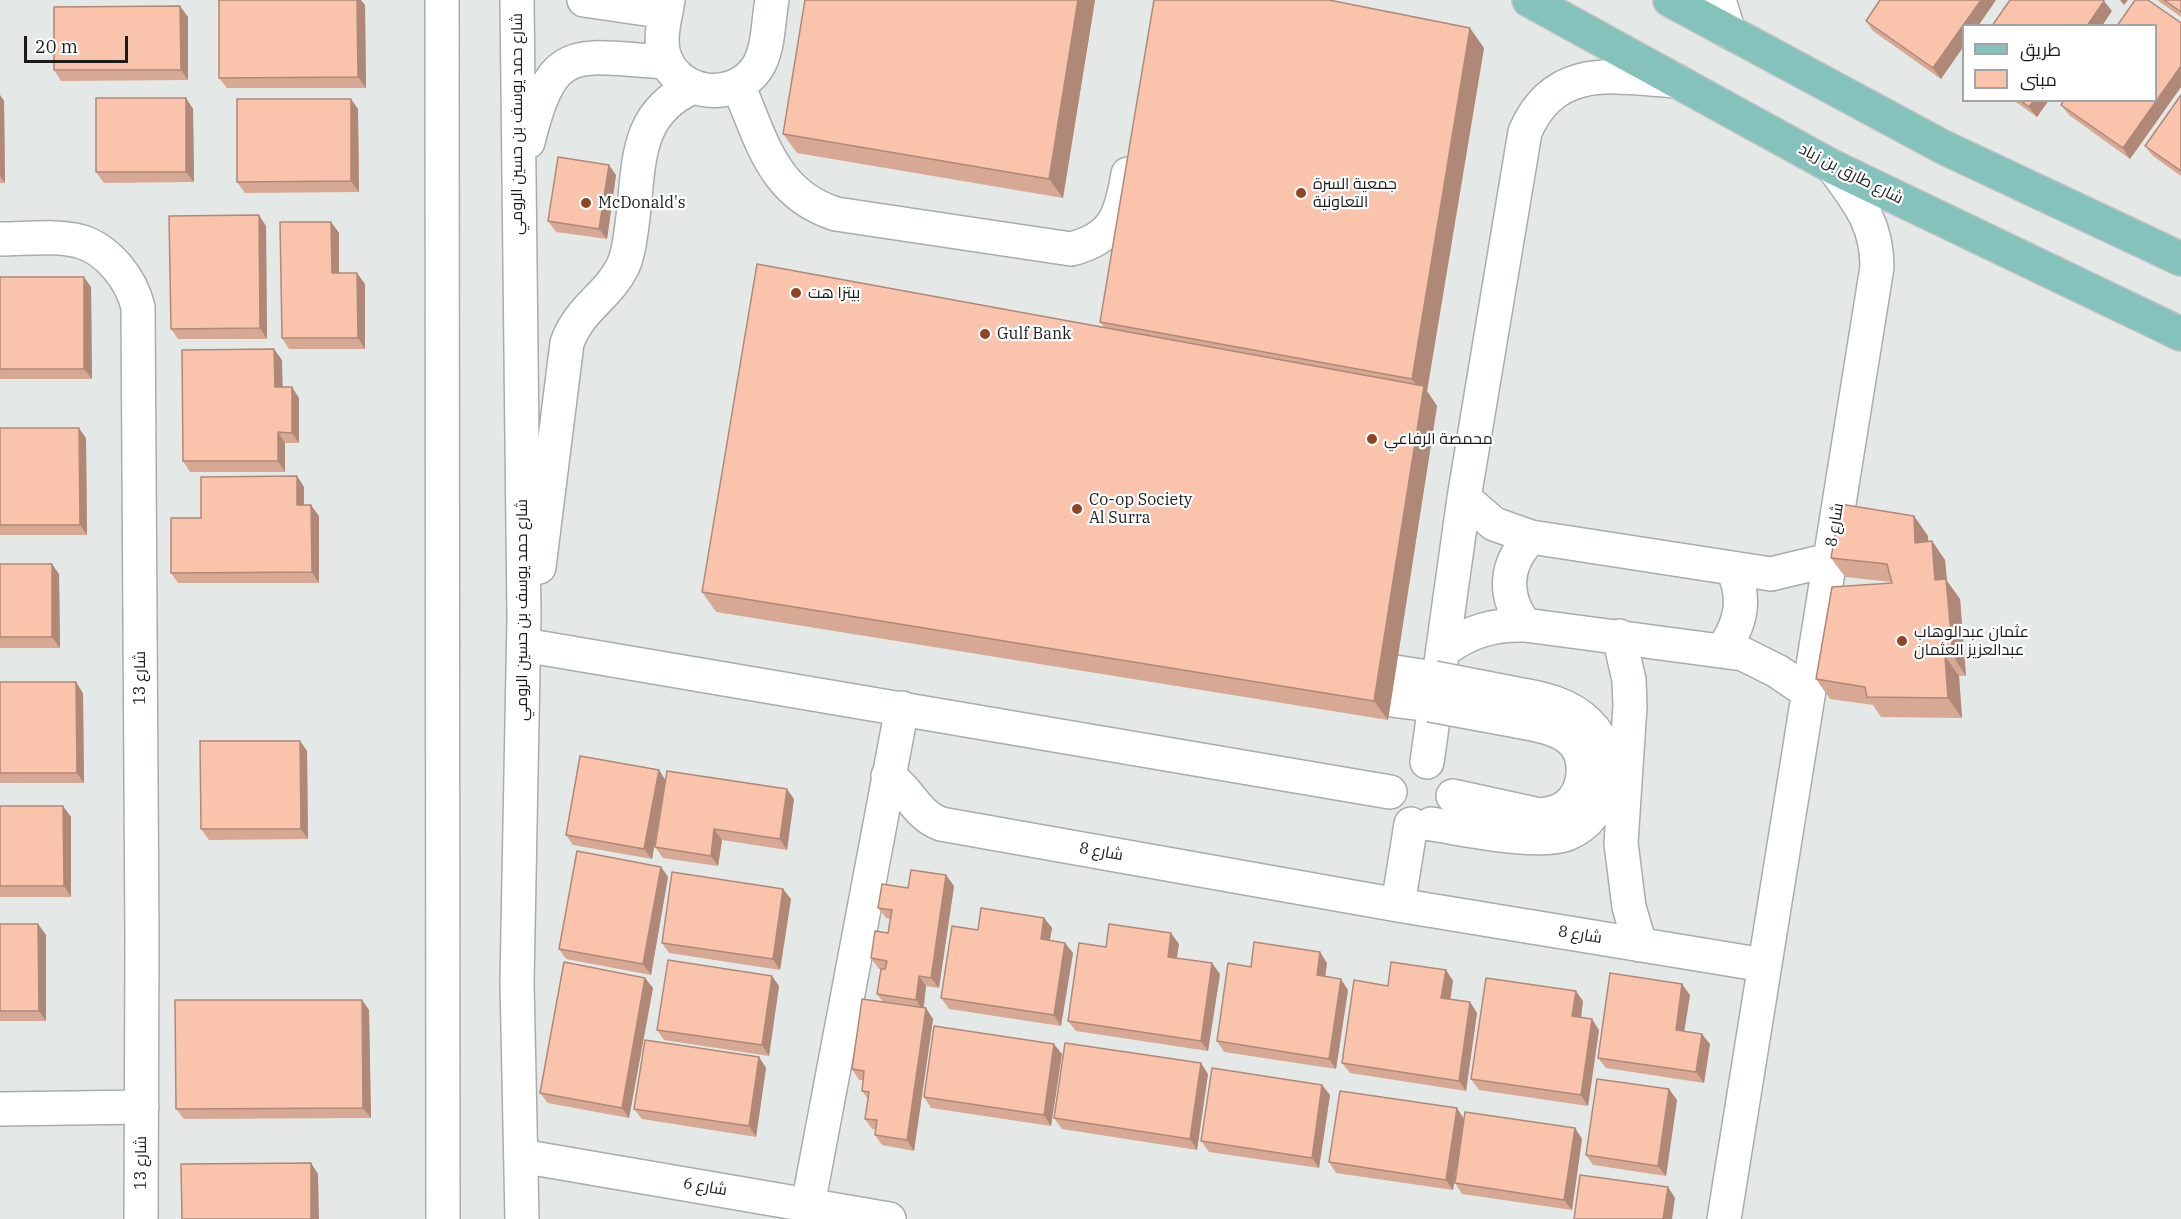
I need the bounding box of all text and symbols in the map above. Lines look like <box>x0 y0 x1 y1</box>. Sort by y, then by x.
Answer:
street label: شارع حمد يوسف بن حسين الرومي <box>507 13 527 235</box>
scale bar <box>27 24 130 62</box>
legend <box>1962 24 2157 102</box>
text: 20 m <box>35 35 78 58</box>
text: طريق <box>2020 38 2061 61</box>
text: مبنى <box>2020 68 2057 91</box>
street label: شارع طارق بن زياد <box>1796 139 1906 209</box>
place label: جمعية السرة التعاونية <box>1313 174 1397 212</box>
marker: جمعية السرة التعاونية <box>1294 186 1308 200</box>
place label: McDonald's <box>598 193 686 213</box>
marker: McDonald's <box>579 196 593 210</box>
place label: بيتزا هت <box>808 283 860 303</box>
marker: بيتزا هت <box>789 286 803 300</box>
place label: Gulf Bank <box>997 324 1071 344</box>
marker: Gulf Bank <box>978 327 992 341</box>
place label: محمصة الرفاعي <box>1384 429 1493 449</box>
marker: محمصة الرفاعي <box>1365 432 1379 446</box>
place label: Co-op Society Al Surra <box>1089 490 1192 528</box>
street label: شارع حمد يوسف بن حسين الرومي <box>512 499 532 721</box>
marker: Co-op Society Al Surra <box>1070 502 1084 516</box>
street label: شارع 8 <box>1822 502 1848 548</box>
place label: عثمان عبدالوهاب عبدالعزيز العثمان <box>1914 622 2029 660</box>
marker: عثمان عبدالوهاب عبدالعزيز العثمان <box>1895 634 1909 648</box>
street label: شارع 13 <box>130 651 150 705</box>
street label: شارع 8 <box>1078 839 1124 865</box>
street label: شارع 8 <box>1557 922 1603 948</box>
street label: شارع 13 <box>131 1136 151 1190</box>
street label: شارع 6 <box>682 1174 728 1200</box>

